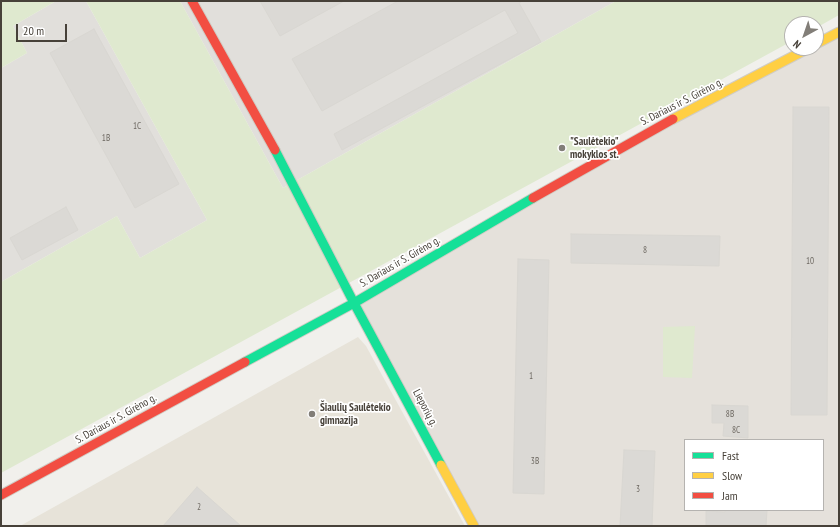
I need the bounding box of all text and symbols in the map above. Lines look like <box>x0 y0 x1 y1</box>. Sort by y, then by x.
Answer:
scale bar <box>18 16 69 42</box>
north arrow <box>784 16 824 56</box>
text: 20 m <box>23 23 44 38</box>
text: N <box>790 37 804 52</box>
street label: S. Dariaus ir S. Girėno g. <box>639 76 725 128</box>
house number: 1C <box>133 121 141 131</box>
house number: 1B <box>102 133 110 143</box>
place label: "Saulėtekio" mokyklos st. <box>570 135 619 161</box>
marker: "Saulėtekio" mokyklos st. <box>557 143 567 153</box>
street label: S. Dariaus ir S. Girėno g. <box>358 234 442 290</box>
house number: 8 <box>643 245 647 255</box>
house number: 10 <box>806 256 814 266</box>
house number: 1 <box>529 371 533 381</box>
street label: Lieporių g. <box>410 387 440 429</box>
street label: S. Dariaus ir S. Girėno g. <box>73 391 159 447</box>
place label: Šiaulių Saulėtekio gimnazija <box>320 401 391 427</box>
marker: Šiaulių Saulėtekio gimnazija <box>307 409 317 419</box>
house number: 8B <box>726 409 734 419</box>
house number: 8C <box>732 425 740 435</box>
legend <box>684 439 824 511</box>
text: Fast <box>722 448 739 463</box>
house number: 3B <box>531 456 539 466</box>
text: Slow <box>722 468 742 483</box>
house number: 3 <box>636 484 640 494</box>
text: Jam <box>722 488 738 503</box>
house number: 2 <box>197 502 201 512</box>

